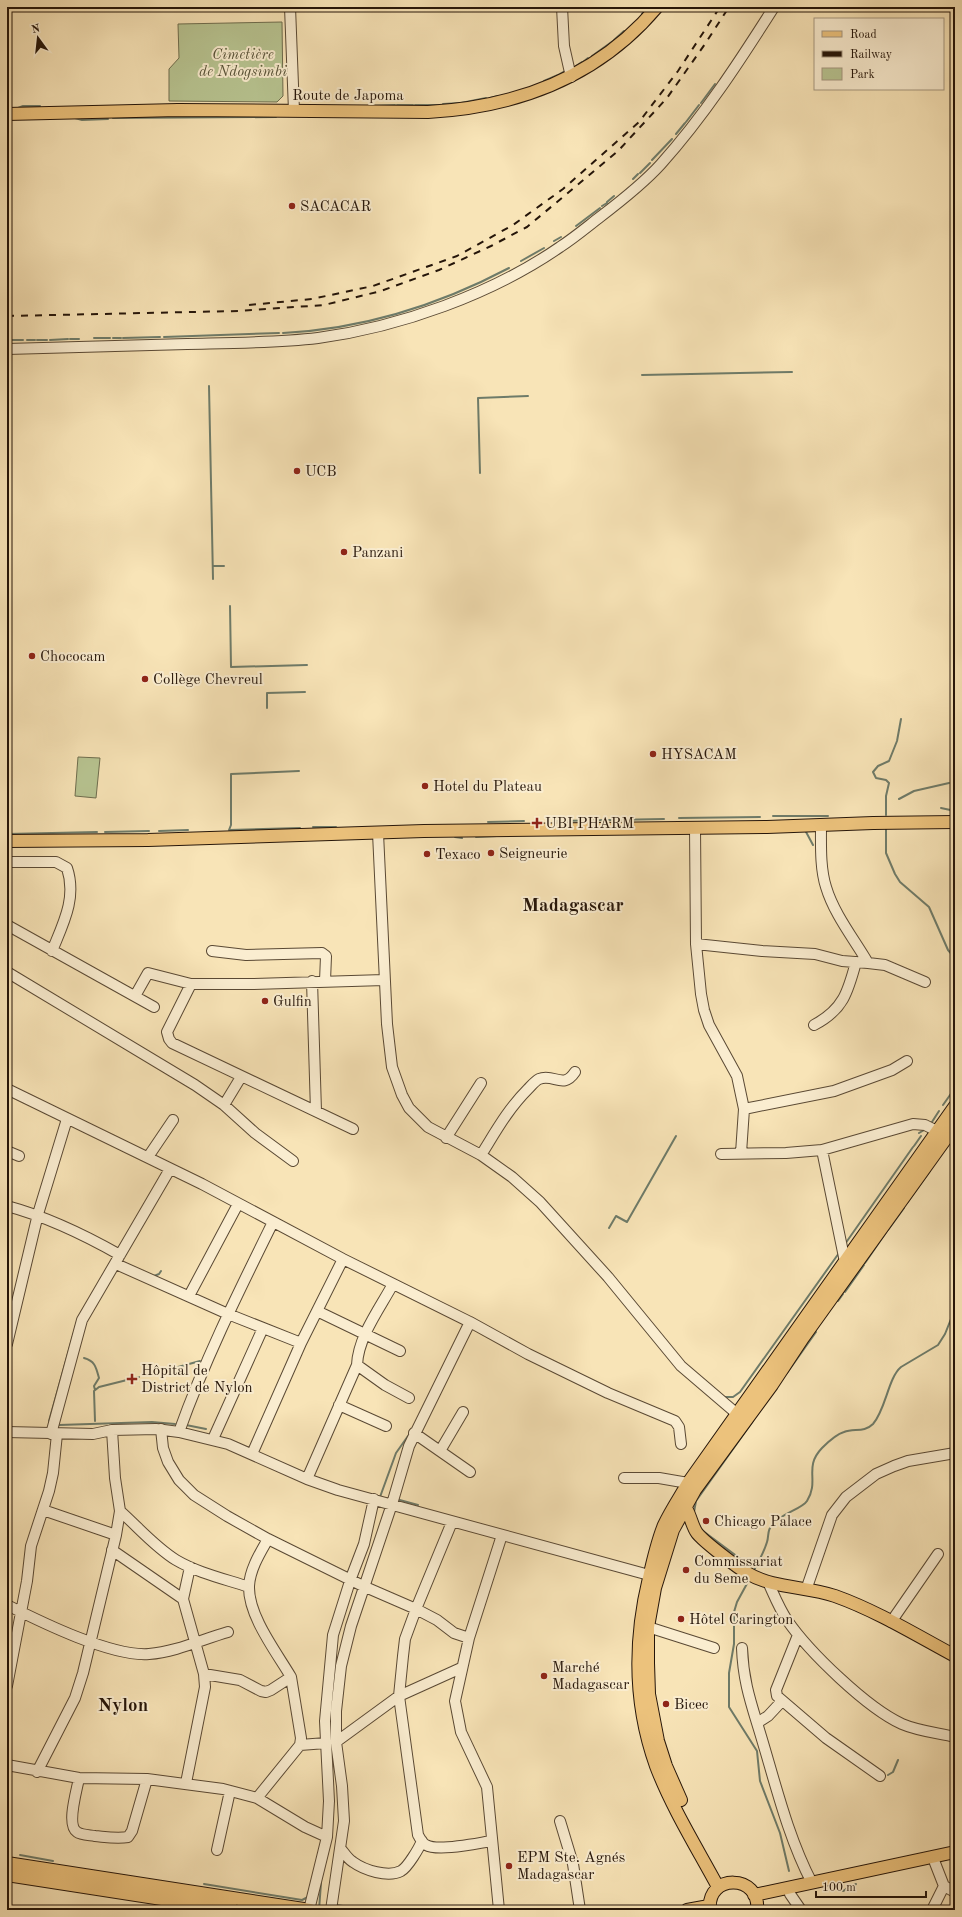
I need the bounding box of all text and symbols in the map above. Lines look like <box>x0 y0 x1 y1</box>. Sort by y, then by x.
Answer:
north arrow <box>18 18 58 58</box>
legend <box>814 18 944 90</box>
text: N <box>30 23 42 36</box>
text: Road <box>850 29 877 41</box>
park label: Cimetière de Ndogsimbi <box>199 48 287 80</box>
text: Railway <box>850 49 893 61</box>
text: Park <box>850 69 875 81</box>
street label: Route de Japoma <box>292 89 404 104</box>
place label: SACACAR <box>300 200 371 215</box>
marker: SACACAR <box>287 201 297 211</box>
place label: UCB <box>305 465 337 480</box>
marker: UCB <box>292 466 302 476</box>
place label: Panzani <box>352 546 403 561</box>
marker: Panzani <box>339 547 349 557</box>
place label: Chococam <box>40 650 106 665</box>
marker: Chococam <box>27 651 37 661</box>
place label: Collège Chevreul <box>153 673 263 688</box>
marker: Collège Chevreul <box>140 674 150 684</box>
place label: HYSACAM <box>661 748 737 763</box>
marker: HYSACAM <box>648 749 658 759</box>
place label: Hotel du Plateau <box>433 780 542 795</box>
marker: Hotel du Plateau <box>420 781 430 791</box>
place label: UBI PHARM <box>545 817 634 832</box>
marker: UBI PHARM <box>532 818 542 828</box>
place label: Seigneurie <box>499 847 568 862</box>
place label: Texaco <box>435 848 481 863</box>
marker: Seigneurie <box>486 848 496 858</box>
marker: Texaco <box>422 849 432 859</box>
district label: Madagascar <box>522 897 624 916</box>
place label: Gulfin <box>273 995 312 1010</box>
marker: Gulfin <box>260 996 270 1006</box>
place label: Hôpital de District de Nylon <box>141 1364 253 1396</box>
marker: Hôpital de District de Nylon <box>126 1373 138 1385</box>
place label: Chicago Palace <box>714 1515 812 1530</box>
marker: Chicago Palace <box>701 1516 711 1526</box>
place label: Commissariat du 8eme <box>694 1555 783 1587</box>
marker: Commissariat du 8eme <box>681 1565 691 1575</box>
place label: Hôtel Carington <box>689 1613 793 1628</box>
marker: Hôtel Carington <box>676 1614 686 1624</box>
place label: Marché Madagascar <box>552 1661 629 1693</box>
marker: Marché Madagascar <box>539 1671 549 1681</box>
district label: Nylon <box>98 1697 148 1716</box>
place label: Bicec <box>674 1698 709 1713</box>
marker: Bicec <box>661 1699 671 1709</box>
place label: EPM Ste. Agnés Madagascar <box>517 1851 625 1883</box>
marker: EPM Ste. Agnés Madagascar <box>504 1861 514 1871</box>
scale bar <box>816 1873 926 1899</box>
text: 100 m <box>822 1882 856 1894</box>

